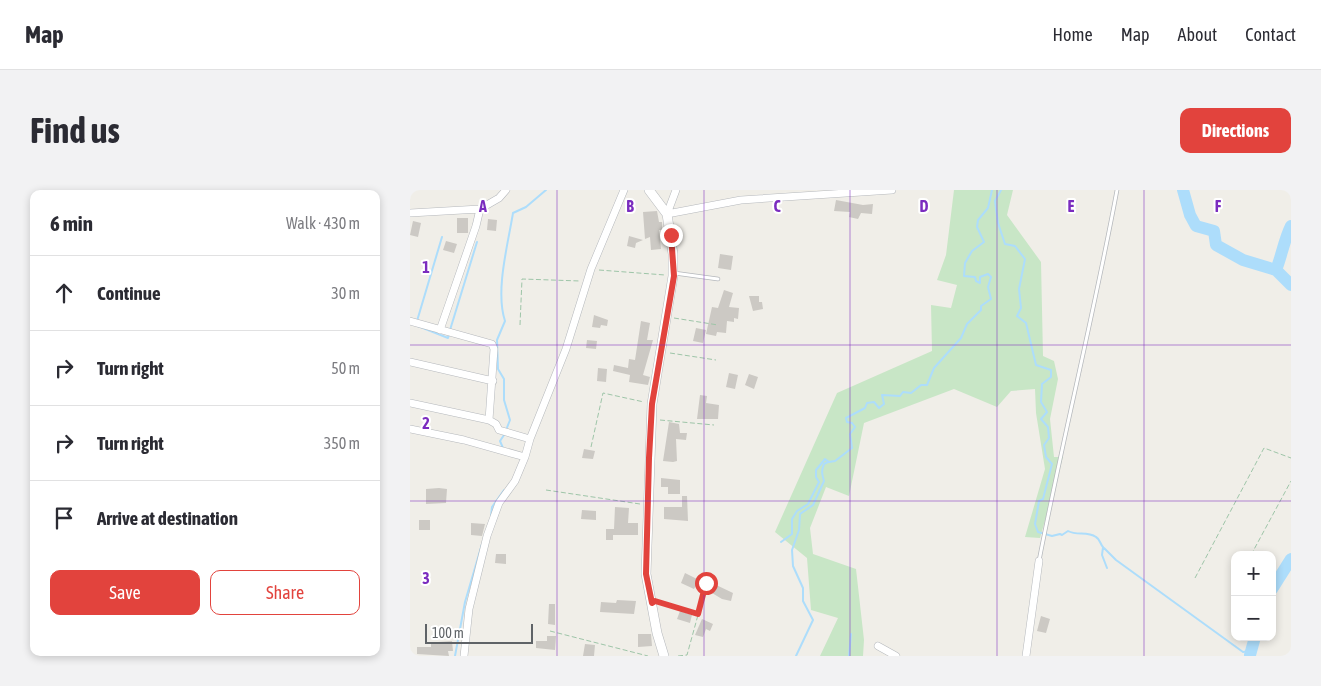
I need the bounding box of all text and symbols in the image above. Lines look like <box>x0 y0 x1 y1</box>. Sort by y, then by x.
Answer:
text: Map <box>25 21 64 48</box>
text: Home <box>1053 24 1093 45</box>
text: Map <box>1121 24 1150 45</box>
text: About <box>1178 24 1217 45</box>
text: Contact <box>1245 24 1296 45</box>
button: Directions <box>1180 108 1291 153</box>
text: Find us <box>30 110 120 150</box>
text: A <box>478 197 487 215</box>
text: B <box>626 197 634 215</box>
text: C <box>773 197 781 215</box>
text: D <box>920 197 929 215</box>
text: E <box>1068 197 1075 215</box>
text: F <box>1215 197 1222 215</box>
text: 6 min <box>50 211 93 235</box>
text: Walk · 430 m <box>286 214 360 232</box>
route end <box>660 224 683 247</box>
text: 1 <box>422 258 430 276</box>
icon: ahead <box>50 279 78 307</box>
text: Continue <box>97 282 161 304</box>
text: 30 m <box>331 284 360 302</box>
icon: right <box>50 354 78 382</box>
text: Turn right <box>97 357 164 379</box>
text: 50 m <box>331 359 360 377</box>
text: 2 <box>422 414 430 432</box>
icon: right <box>50 429 78 457</box>
text: Turn right <box>97 432 164 454</box>
text: 350 m <box>324 434 360 452</box>
icon: arrive <box>50 504 78 532</box>
text: Arrive at destination <box>97 507 238 529</box>
map controls <box>1231 551 1276 641</box>
button: + <box>1231 551 1276 596</box>
text: 3 <box>422 569 430 587</box>
button: Save <box>50 570 200 615</box>
button: Share <box>210 570 360 615</box>
route start <box>695 572 718 595</box>
button: − <box>1231 596 1276 641</box>
scale bar <box>425 621 532 644</box>
text: 100 m <box>432 625 464 641</box>

